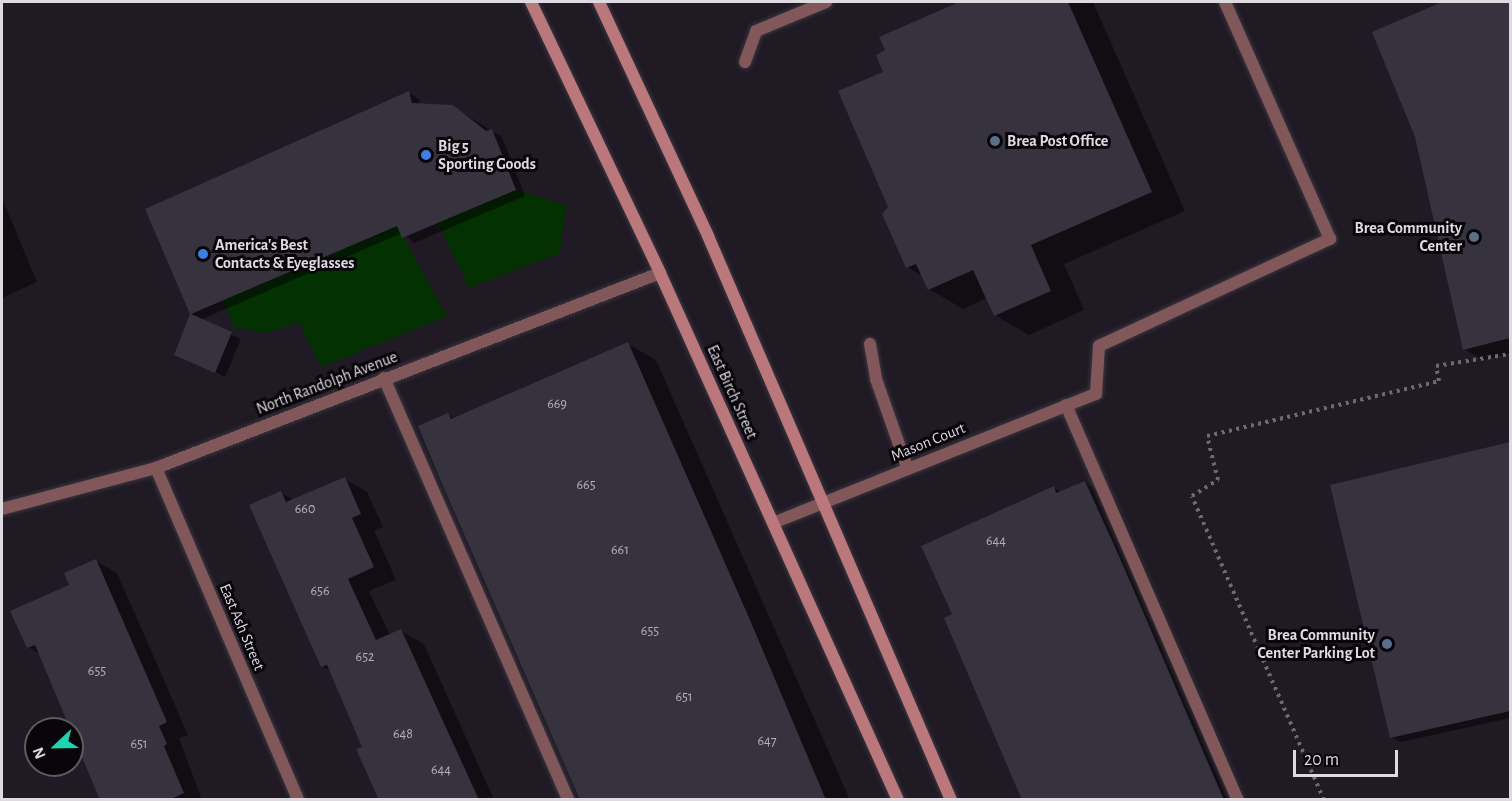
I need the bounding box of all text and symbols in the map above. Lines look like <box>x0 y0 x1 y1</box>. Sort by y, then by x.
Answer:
place label: Brea Post Office <box>1007 131 1108 151</box>
marker: Brea Post Office <box>988 134 1002 148</box>
place label: Big 5 Sporting Goods <box>438 136 536 174</box>
marker: Big 5 Sporting Goods <box>419 148 433 162</box>
place label: Brea Community Center <box>1355 218 1462 256</box>
marker: Brea Community Center <box>1467 230 1481 244</box>
place label: America's Best Contacts & Eyeglasses <box>215 235 354 273</box>
marker: America's Best Contacts & Eyeglasses <box>196 247 210 261</box>
street label: East Birch Street <box>703 342 761 442</box>
street label: North Randolph Avenue <box>254 347 400 419</box>
house number: 669 <box>547 396 567 412</box>
street label: Mason Court <box>888 418 968 466</box>
house number: 665 <box>576 477 596 493</box>
house number: 660 <box>295 501 315 517</box>
house number: 644 <box>986 533 1006 549</box>
house number: 661 <box>611 542 629 558</box>
street label: East Ash Street <box>215 581 269 673</box>
house number: 656 <box>310 583 330 599</box>
house number: 655 <box>641 623 659 639</box>
place label: Brea Community Center Parking Lot <box>1258 625 1375 663</box>
marker: Brea Community Center Parking Lot <box>1380 637 1394 651</box>
house number: 652 <box>356 649 374 665</box>
house number: 655 <box>88 663 106 679</box>
house number: 651 <box>675 689 693 705</box>
north arrow <box>24 717 84 777</box>
house number: 648 <box>393 726 413 742</box>
house number: 647 <box>757 733 777 749</box>
house number: 651 <box>130 736 148 752</box>
scale bar <box>1296 738 1401 776</box>
text: N <box>30 745 49 761</box>
text: 20 m <box>1304 751 1339 769</box>
house number: 644 <box>431 762 451 778</box>

